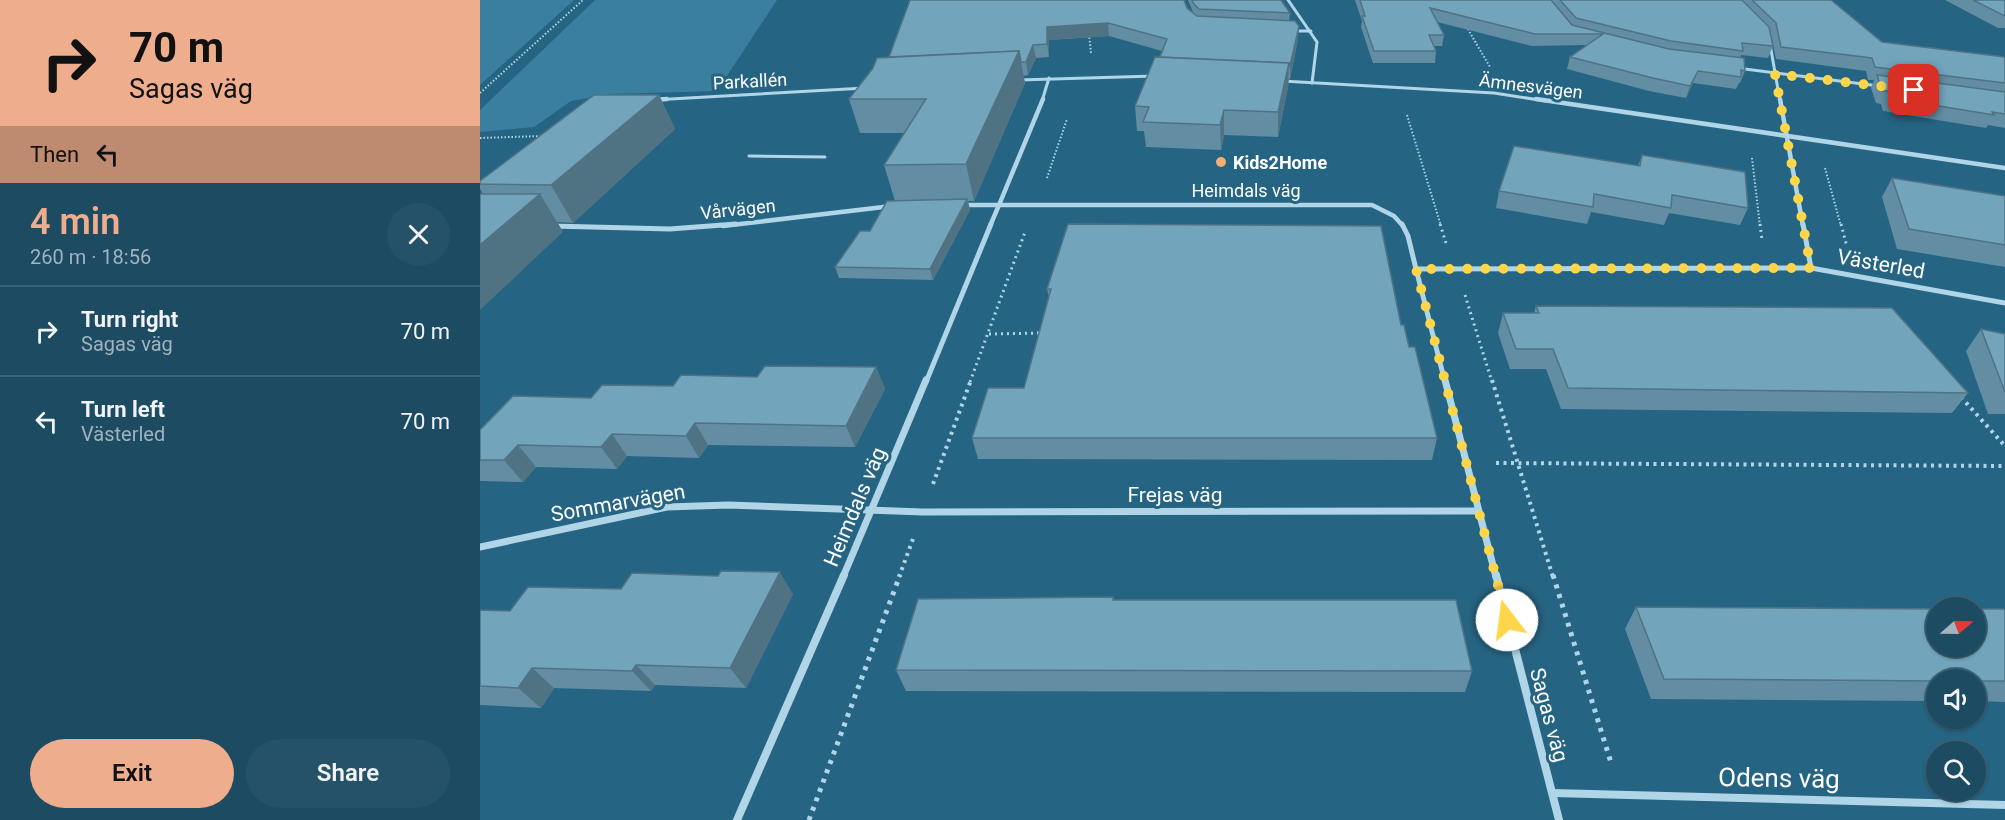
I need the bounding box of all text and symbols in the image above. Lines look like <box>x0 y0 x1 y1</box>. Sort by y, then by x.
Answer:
text: 70 m <box>129 23 224 72</box>
icon: right <box>30 24 108 102</box>
pin <box>1888 64 1939 115</box>
street label: Parkallén <box>712 69 788 93</box>
street label: Ämnesvägen <box>1478 69 1584 103</box>
text: Sagas väg <box>129 73 253 105</box>
icon: arrive <box>1897 73 1930 106</box>
icon: left <box>91 138 124 171</box>
text: Then <box>30 142 79 167</box>
place label: Kids2Home <box>1233 152 1327 173</box>
marker: Kids2Home <box>1214 155 1228 169</box>
street label: Heimdals väg <box>1191 180 1301 201</box>
street label: Vårvägen <box>700 195 776 223</box>
text: 4 min <box>30 201 120 243</box>
button: close <box>387 203 450 266</box>
text: 260 m · 18:56 <box>30 245 151 269</box>
street label: Västerled <box>1835 245 1927 283</box>
text: Turn right <box>81 307 178 332</box>
icon: right <box>30 315 63 348</box>
text: 70 m <box>401 319 450 344</box>
text: Sagas väg <box>81 332 173 356</box>
text: Turn left <box>81 397 165 422</box>
icon: left <box>30 405 63 438</box>
text: 70 m <box>401 409 450 434</box>
text: Västerled <box>81 422 165 446</box>
street label: Heimdals väg <box>819 444 891 570</box>
street label: Sommarvägen <box>549 479 687 527</box>
street label: Frejas väg <box>1127 483 1223 507</box>
position arrow <box>1475 588 1539 652</box>
north arrow <box>1926 597 1986 657</box>
map controls <box>1926 597 1986 801</box>
street label: Sagas väg <box>1525 665 1573 765</box>
button: sound <box>1926 669 1986 729</box>
button: Exit <box>30 739 234 808</box>
button: Share <box>246 739 450 808</box>
button: search <box>1926 741 1986 801</box>
street label: Odens väg <box>1718 762 1840 794</box>

